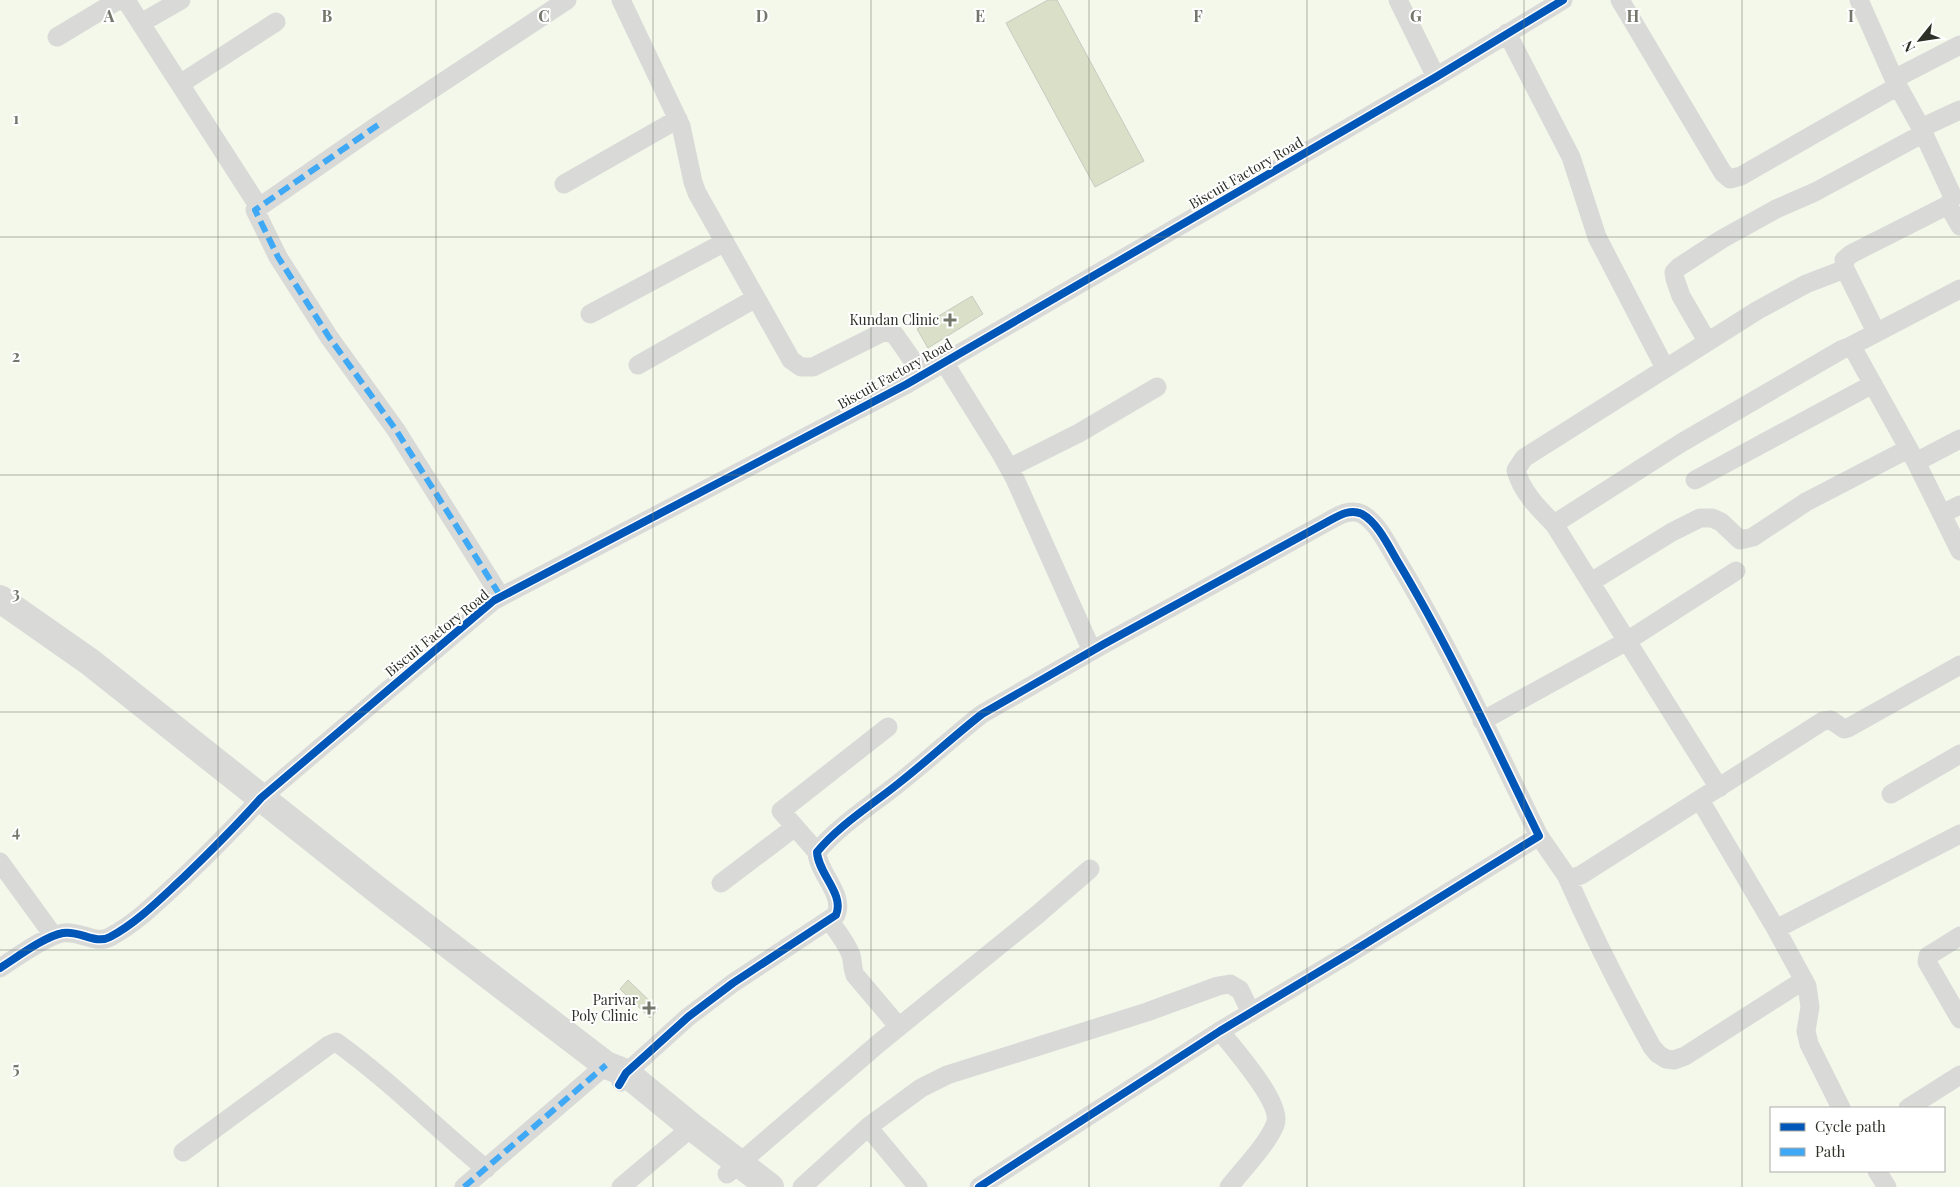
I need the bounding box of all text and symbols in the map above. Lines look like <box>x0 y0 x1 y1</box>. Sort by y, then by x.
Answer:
text: A <box>103 5 115 26</box>
text: B <box>322 5 333 26</box>
text: C <box>538 5 550 26</box>
text: D <box>756 5 768 26</box>
text: E <box>975 5 985 26</box>
text: F <box>1193 5 1203 26</box>
text: G <box>1410 5 1422 26</box>
text: H <box>1627 5 1640 26</box>
text: I <box>1848 5 1854 26</box>
north arrow <box>1895 15 1945 65</box>
text: N <box>1898 38 1919 56</box>
text: 1 <box>13 107 19 128</box>
street label: Biscuit Factory Road <box>1185 132 1306 213</box>
place label: Kundan Clinic <box>849 310 939 329</box>
marker: Kundan Clinic <box>943 313 957 327</box>
street label: Biscuit Factory Road <box>834 334 956 413</box>
text: 2 <box>12 345 20 366</box>
text: 3 <box>12 582 20 603</box>
street label: Biscuit Factory Road <box>381 585 493 680</box>
text: 4 <box>12 820 20 841</box>
place label: Parivar Poly Clinic <box>571 990 639 1025</box>
marker: Parivar Poly Clinic <box>642 1001 656 1015</box>
text: 5 <box>12 1057 20 1078</box>
legend <box>1770 1107 1945 1172</box>
text: Cycle path <box>1815 1116 1886 1136</box>
text: Path <box>1815 1141 1845 1161</box>

